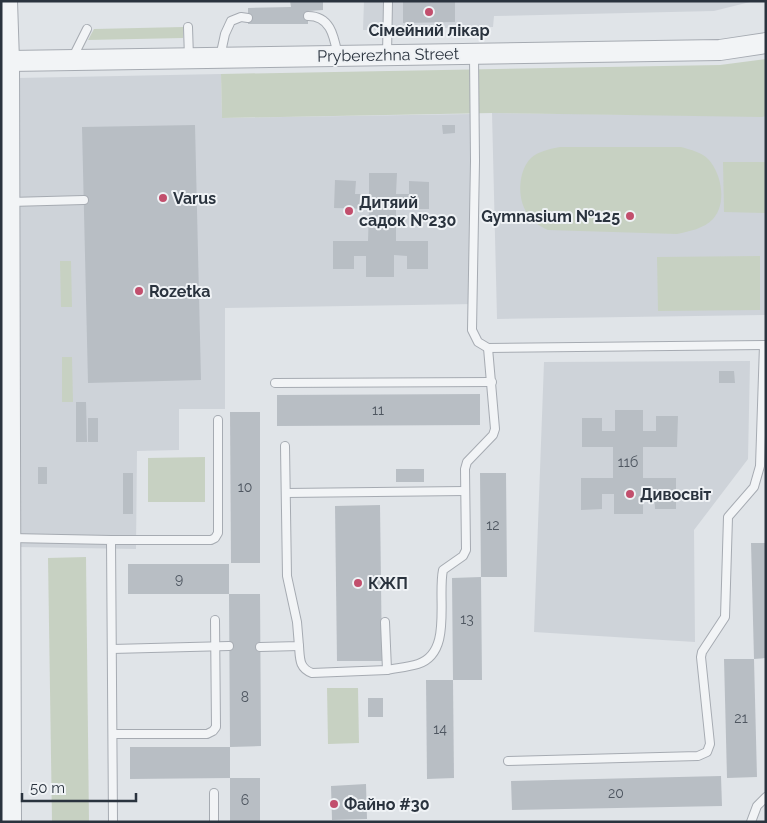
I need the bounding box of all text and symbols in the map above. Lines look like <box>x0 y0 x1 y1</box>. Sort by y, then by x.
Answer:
marker: Сімейний лікар <box>423 6 435 18</box>
place label: Сімейний лікар <box>368 21 490 40</box>
street label: Pryberezhna Street <box>317 44 460 66</box>
place label: Varus <box>173 189 216 208</box>
marker: Varus <box>157 192 169 204</box>
place label: Дитяий садок №230 <box>359 193 456 230</box>
marker: Дитяий садок №230 <box>343 205 355 217</box>
place label: Gymnasium №125 <box>481 207 620 226</box>
marker: Gymnasium №125 <box>624 210 636 222</box>
place label: Rozetka <box>149 282 210 301</box>
marker: Rozetka <box>133 285 145 297</box>
house number: 11 <box>372 402 384 418</box>
house number: 11б <box>618 454 638 470</box>
house number: 10 <box>238 479 252 495</box>
place label: Дивосвіт <box>640 485 711 504</box>
marker: Дивосвіт <box>624 488 636 500</box>
house number: 12 <box>486 517 500 533</box>
house number: 9 <box>175 571 183 587</box>
place label: КЖП <box>368 574 408 593</box>
marker: КЖП <box>352 577 364 589</box>
house number: 13 <box>460 611 474 627</box>
house number: 8 <box>241 689 249 705</box>
house number: 21 <box>734 710 748 726</box>
house number: 14 <box>433 721 447 737</box>
scale bar <box>22 770 136 802</box>
text: 50 m <box>30 779 65 797</box>
house number: 20 <box>608 785 624 801</box>
house number: 6 <box>241 792 249 808</box>
place label: Файно #30 <box>344 795 430 814</box>
marker: Файно #30 <box>328 798 340 810</box>

